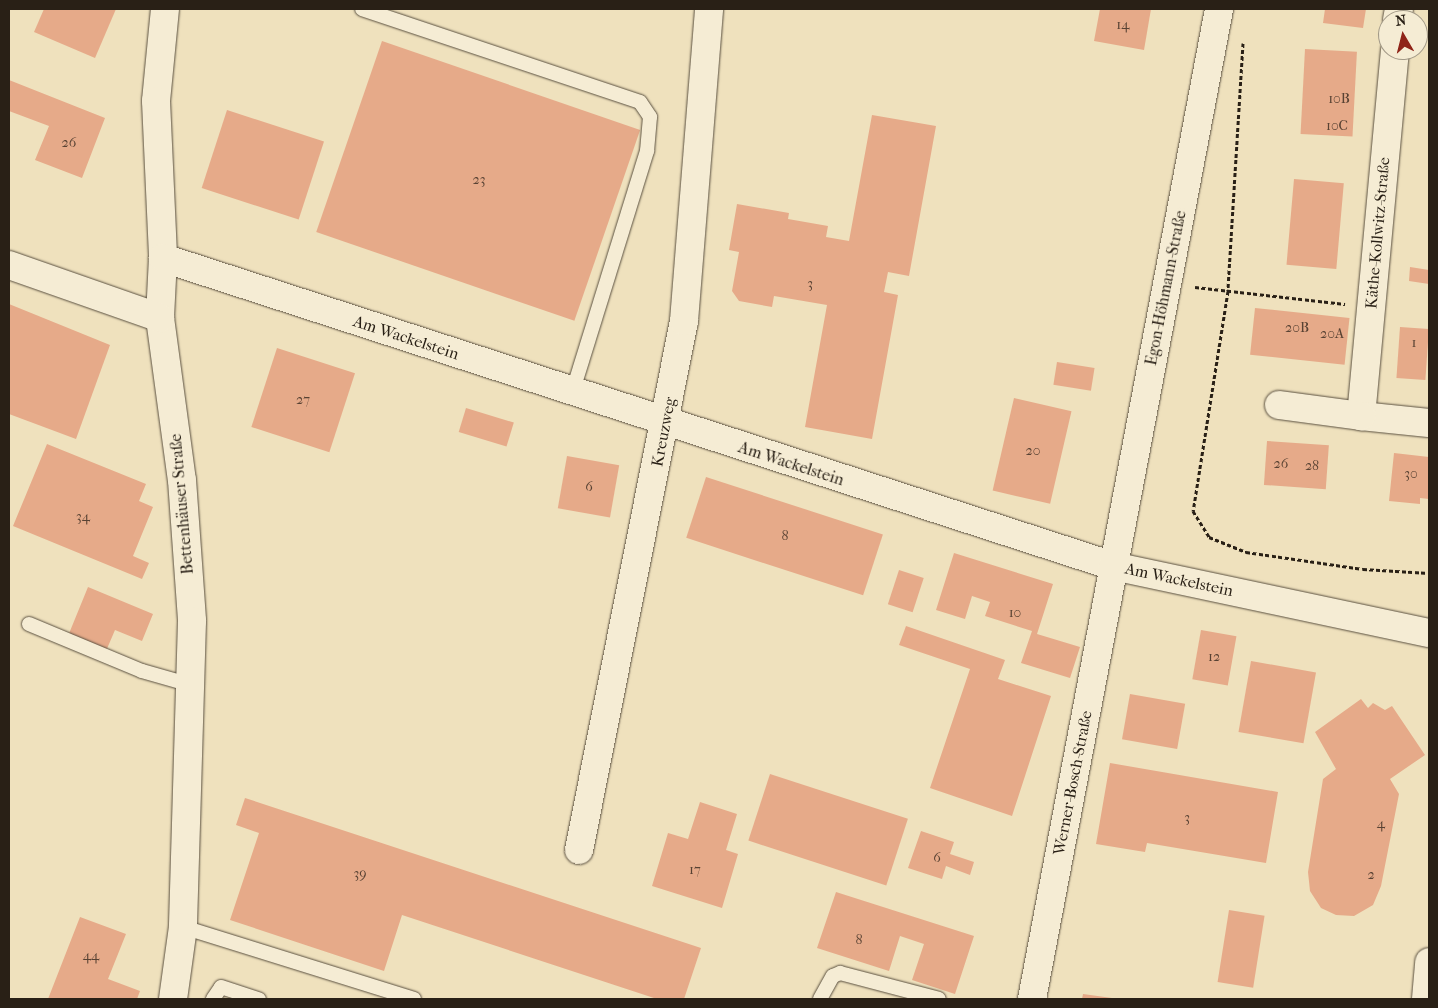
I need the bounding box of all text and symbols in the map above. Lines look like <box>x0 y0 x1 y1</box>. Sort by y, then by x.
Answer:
north arrow <box>1378 10 1428 60</box>
text: N <box>1395 11 1407 30</box>
house number: 14 <box>1116 17 1130 33</box>
house number: 10B <box>1328 91 1350 107</box>
house number: 10C <box>1326 118 1348 134</box>
house number: 26 <box>62 135 76 151</box>
street label: Käthe-Kollwitz-Straße <box>1362 156 1394 310</box>
house number: 23 <box>473 172 485 188</box>
street label: Egon-Höhmann-Straße <box>1142 209 1190 367</box>
house number: 3 <box>807 276 813 292</box>
street label: Am Wackelstein <box>351 312 461 364</box>
house number: 20B <box>1285 320 1309 336</box>
house number: 20A <box>1320 326 1344 342</box>
house number: 1 <box>1412 335 1416 351</box>
house number: 27 <box>296 392 310 408</box>
street label: Kreuzweg <box>648 396 680 468</box>
street label: Bettenhäuser Straße <box>166 433 198 575</box>
street label: Am Wackelstein <box>736 438 846 490</box>
house number: 20 <box>1026 443 1040 459</box>
house number: 26 <box>1274 456 1288 472</box>
house number: 28 <box>1305 458 1319 474</box>
house number: 30 <box>1404 466 1418 482</box>
house number: 6 <box>585 479 593 495</box>
house number: 34 <box>76 509 90 525</box>
house number: 8 <box>781 528 789 544</box>
street label: Am Wackelstein <box>1123 559 1235 601</box>
house number: 10 <box>1009 605 1021 621</box>
house number: 12 <box>1208 649 1220 665</box>
street label: Werner-Bosch-Straße <box>1050 709 1096 857</box>
house number: 3 <box>1184 810 1190 826</box>
house number: 4 <box>1377 816 1385 832</box>
house number: 6 <box>933 850 941 866</box>
house number: 17 <box>689 862 701 878</box>
house number: 39 <box>353 866 367 882</box>
house number: 2 <box>1367 867 1375 883</box>
house number: 8 <box>855 932 863 948</box>
house number: 44 <box>83 948 99 964</box>

